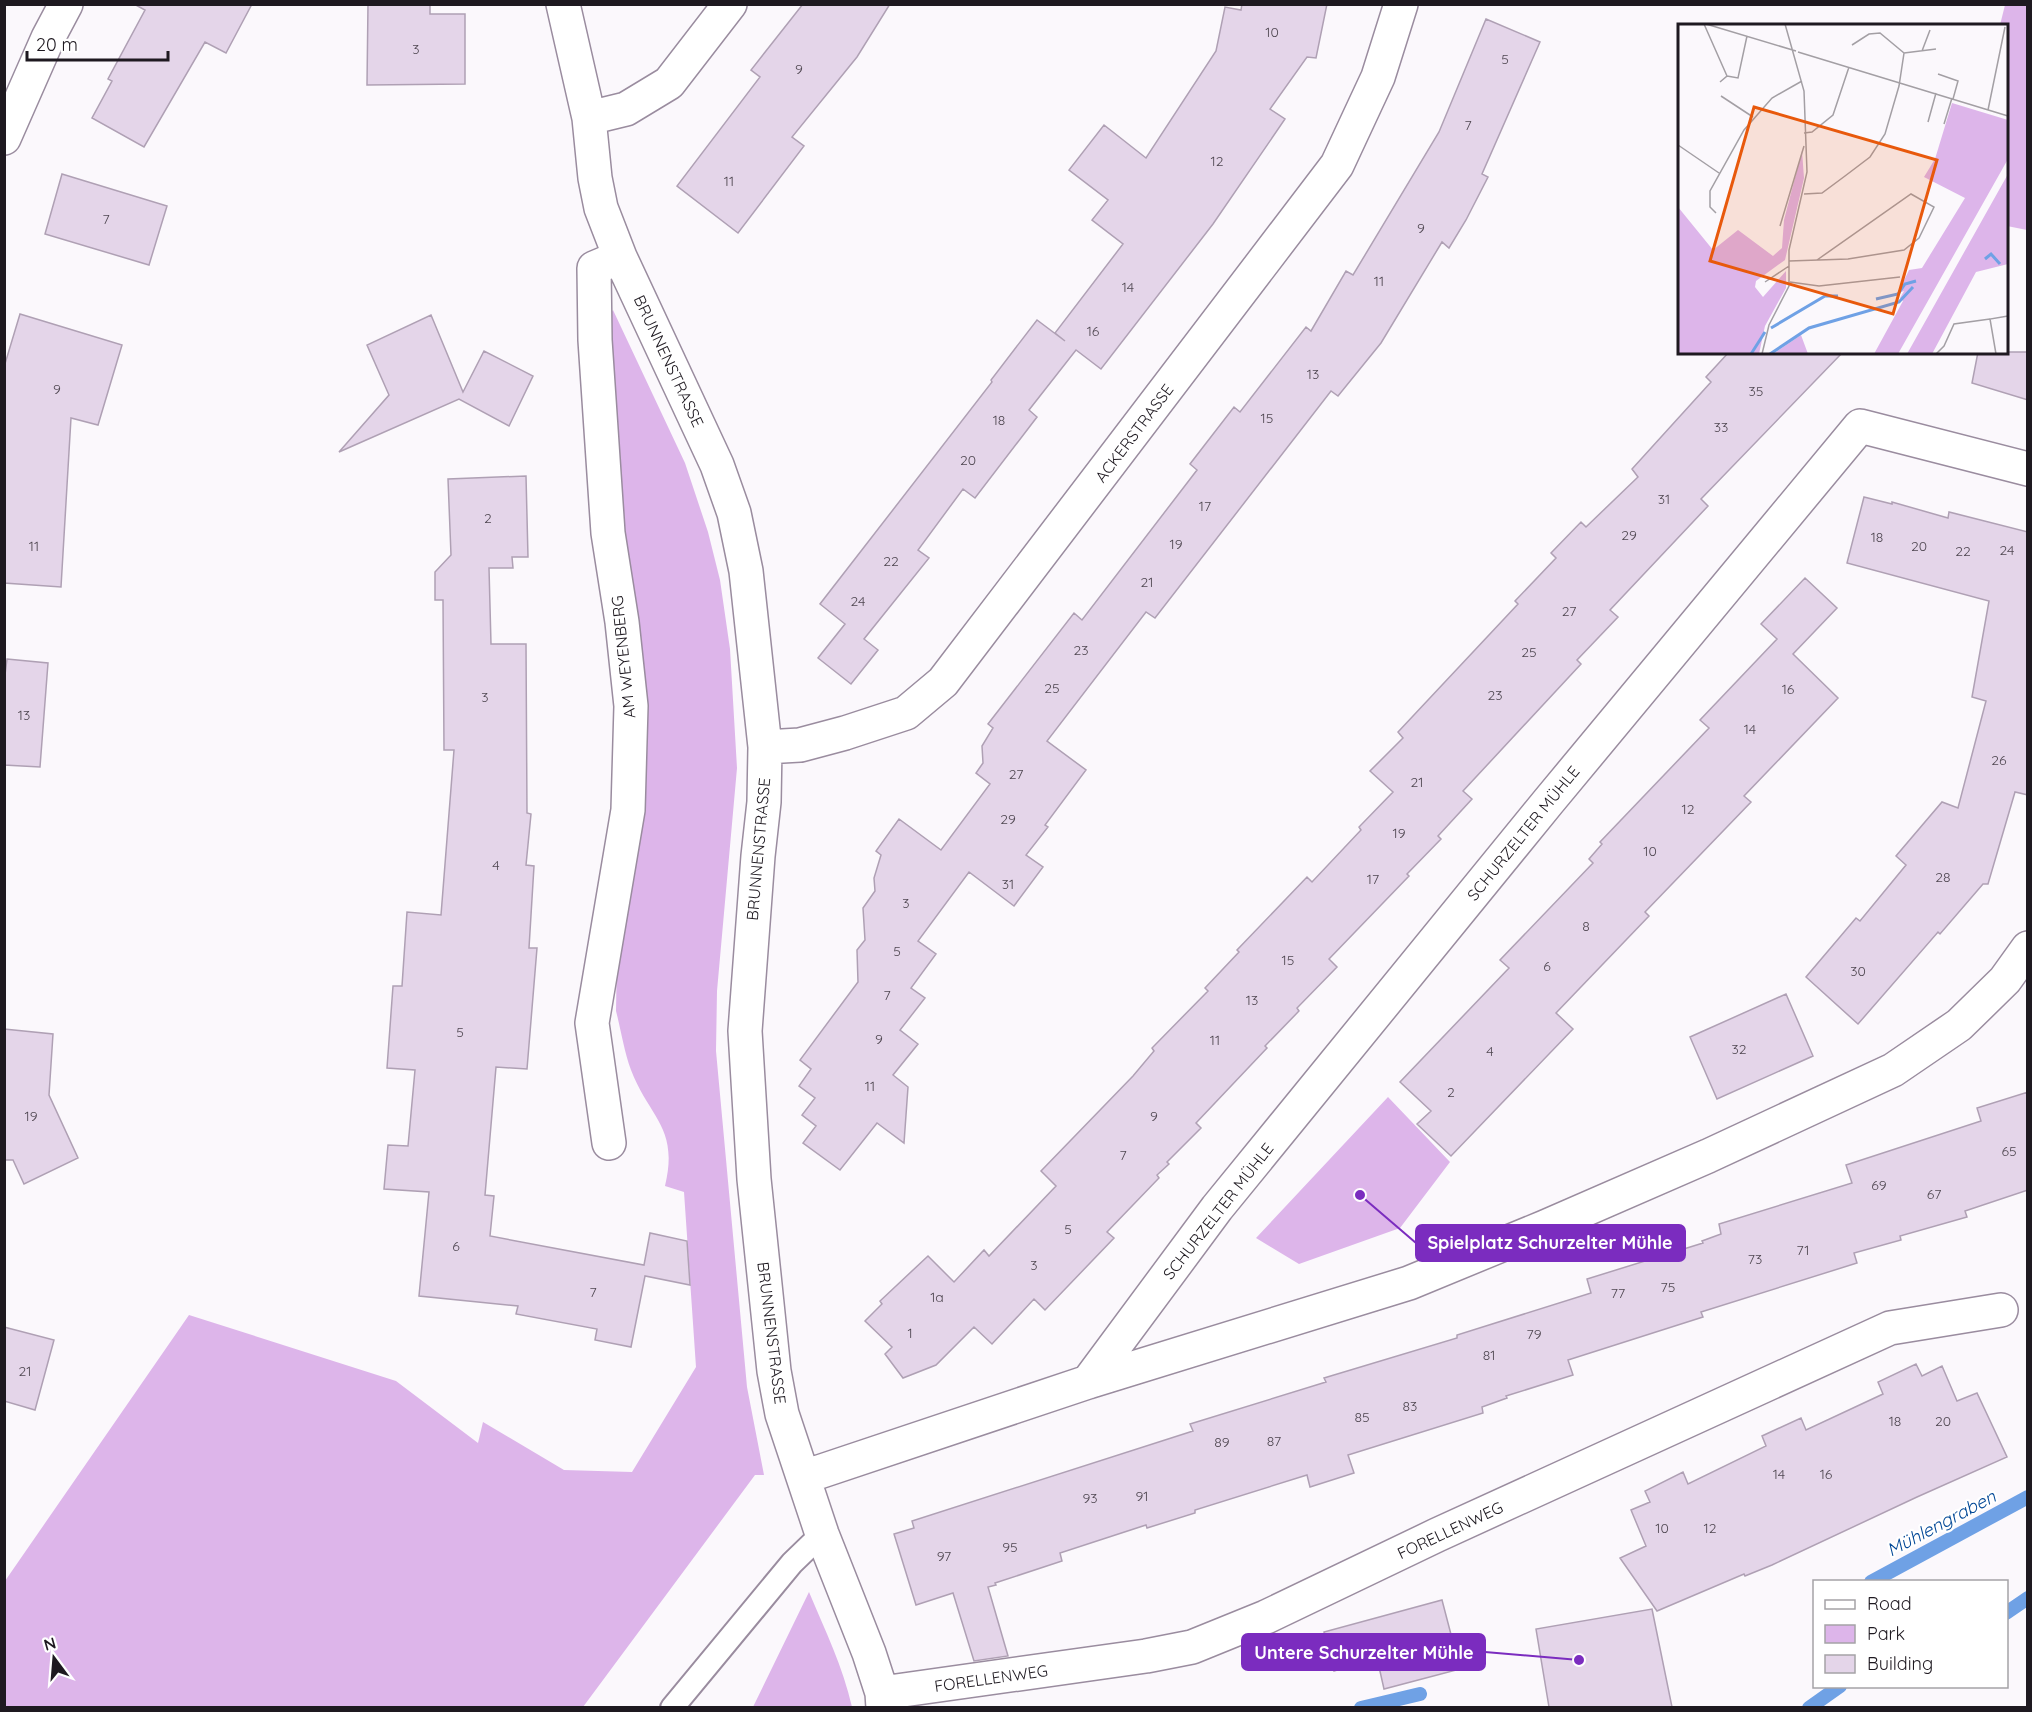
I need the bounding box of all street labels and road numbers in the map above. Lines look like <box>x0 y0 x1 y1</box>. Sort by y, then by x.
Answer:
street label: BRUNNENSTRASSE <box>630 292 708 430</box>
street label: ACKERSTRASSE <box>1090 380 1178 486</box>
street label: AM WEYENBERG <box>607 595 639 719</box>
street label: SCHURZELTER MÜHLE <box>1462 762 1584 904</box>
street label: BRUNNENSTRASSE <box>742 777 774 921</box>
street label: SCHURZELTER MÜHLE <box>1159 1139 1277 1283</box>
street label: BRUNNENSTRASSE <box>753 1261 791 1405</box>
street label: FORELLENWEG <box>1394 1497 1506 1563</box>
street label: FORELLENWEG <box>933 1660 1049 1696</box>

